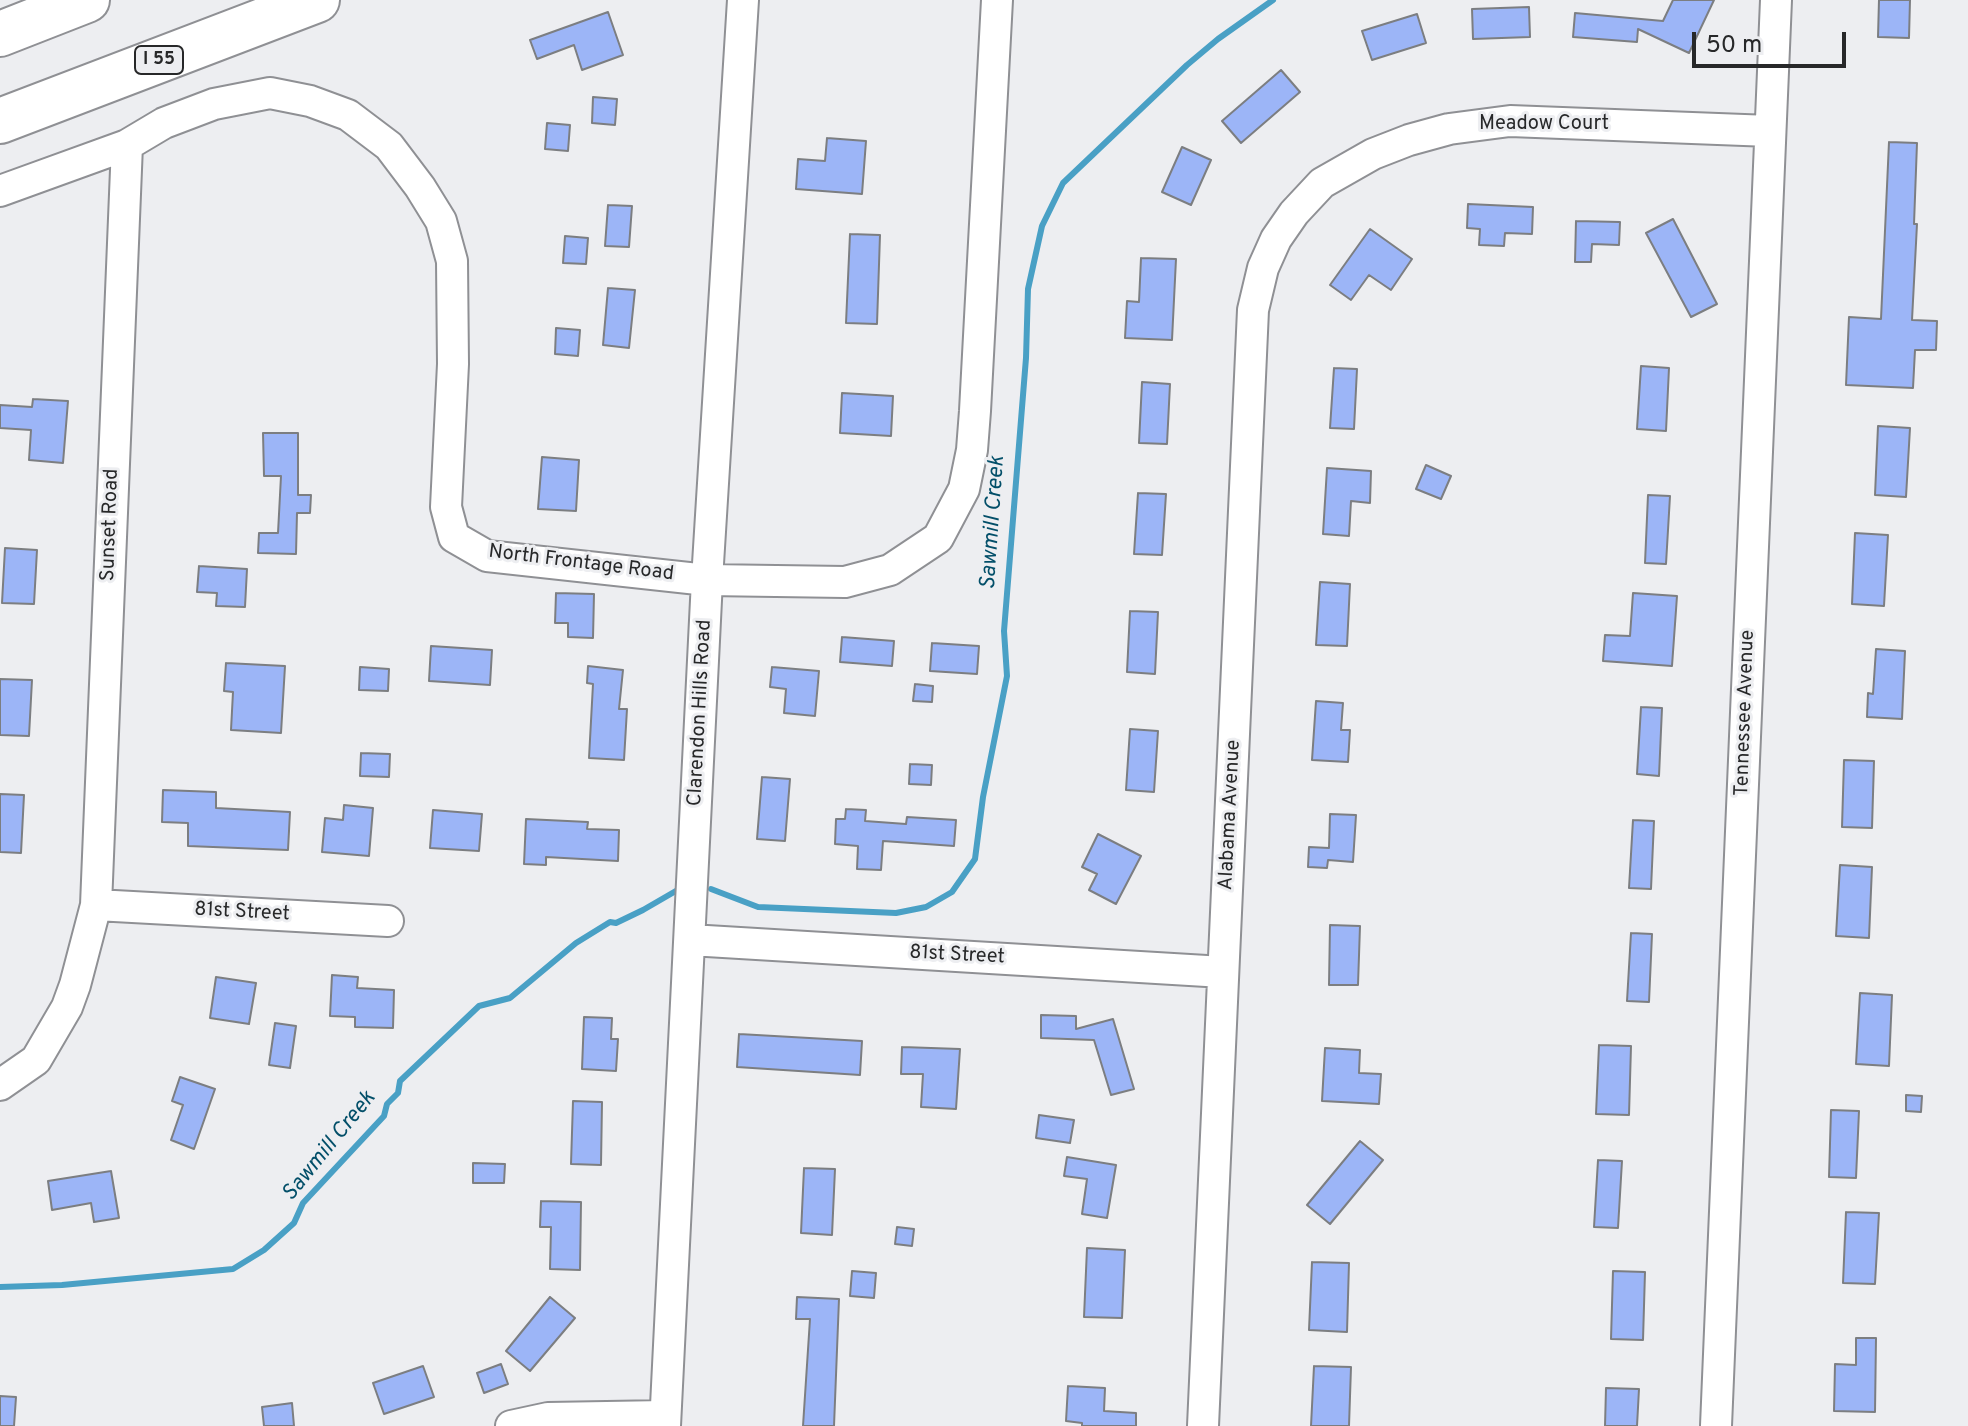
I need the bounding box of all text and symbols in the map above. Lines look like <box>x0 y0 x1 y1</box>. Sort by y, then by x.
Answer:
scale bar <box>1696 16 1850 66</box>
text: 50 m <box>1706 31 1762 61</box>
road number: I 55 <box>135 46 183 74</box>
street label: Meadow Court <box>1479 113 1609 137</box>
water label: Sawmill Creek <box>976 455 1012 591</box>
street label: Sunset Road <box>97 468 125 582</box>
street label: North Frontage Road <box>487 541 675 587</box>
street label: Clarendon Hills Road <box>684 619 718 807</box>
street label: Tennessee Avenue <box>1731 629 1761 797</box>
street label: Alabama Avenue <box>1215 739 1247 891</box>
street label: 81st Street <box>194 899 290 927</box>
street label: 81st Street <box>909 942 1005 970</box>
water label: Sawmill Creek <box>278 1087 382 1207</box>

